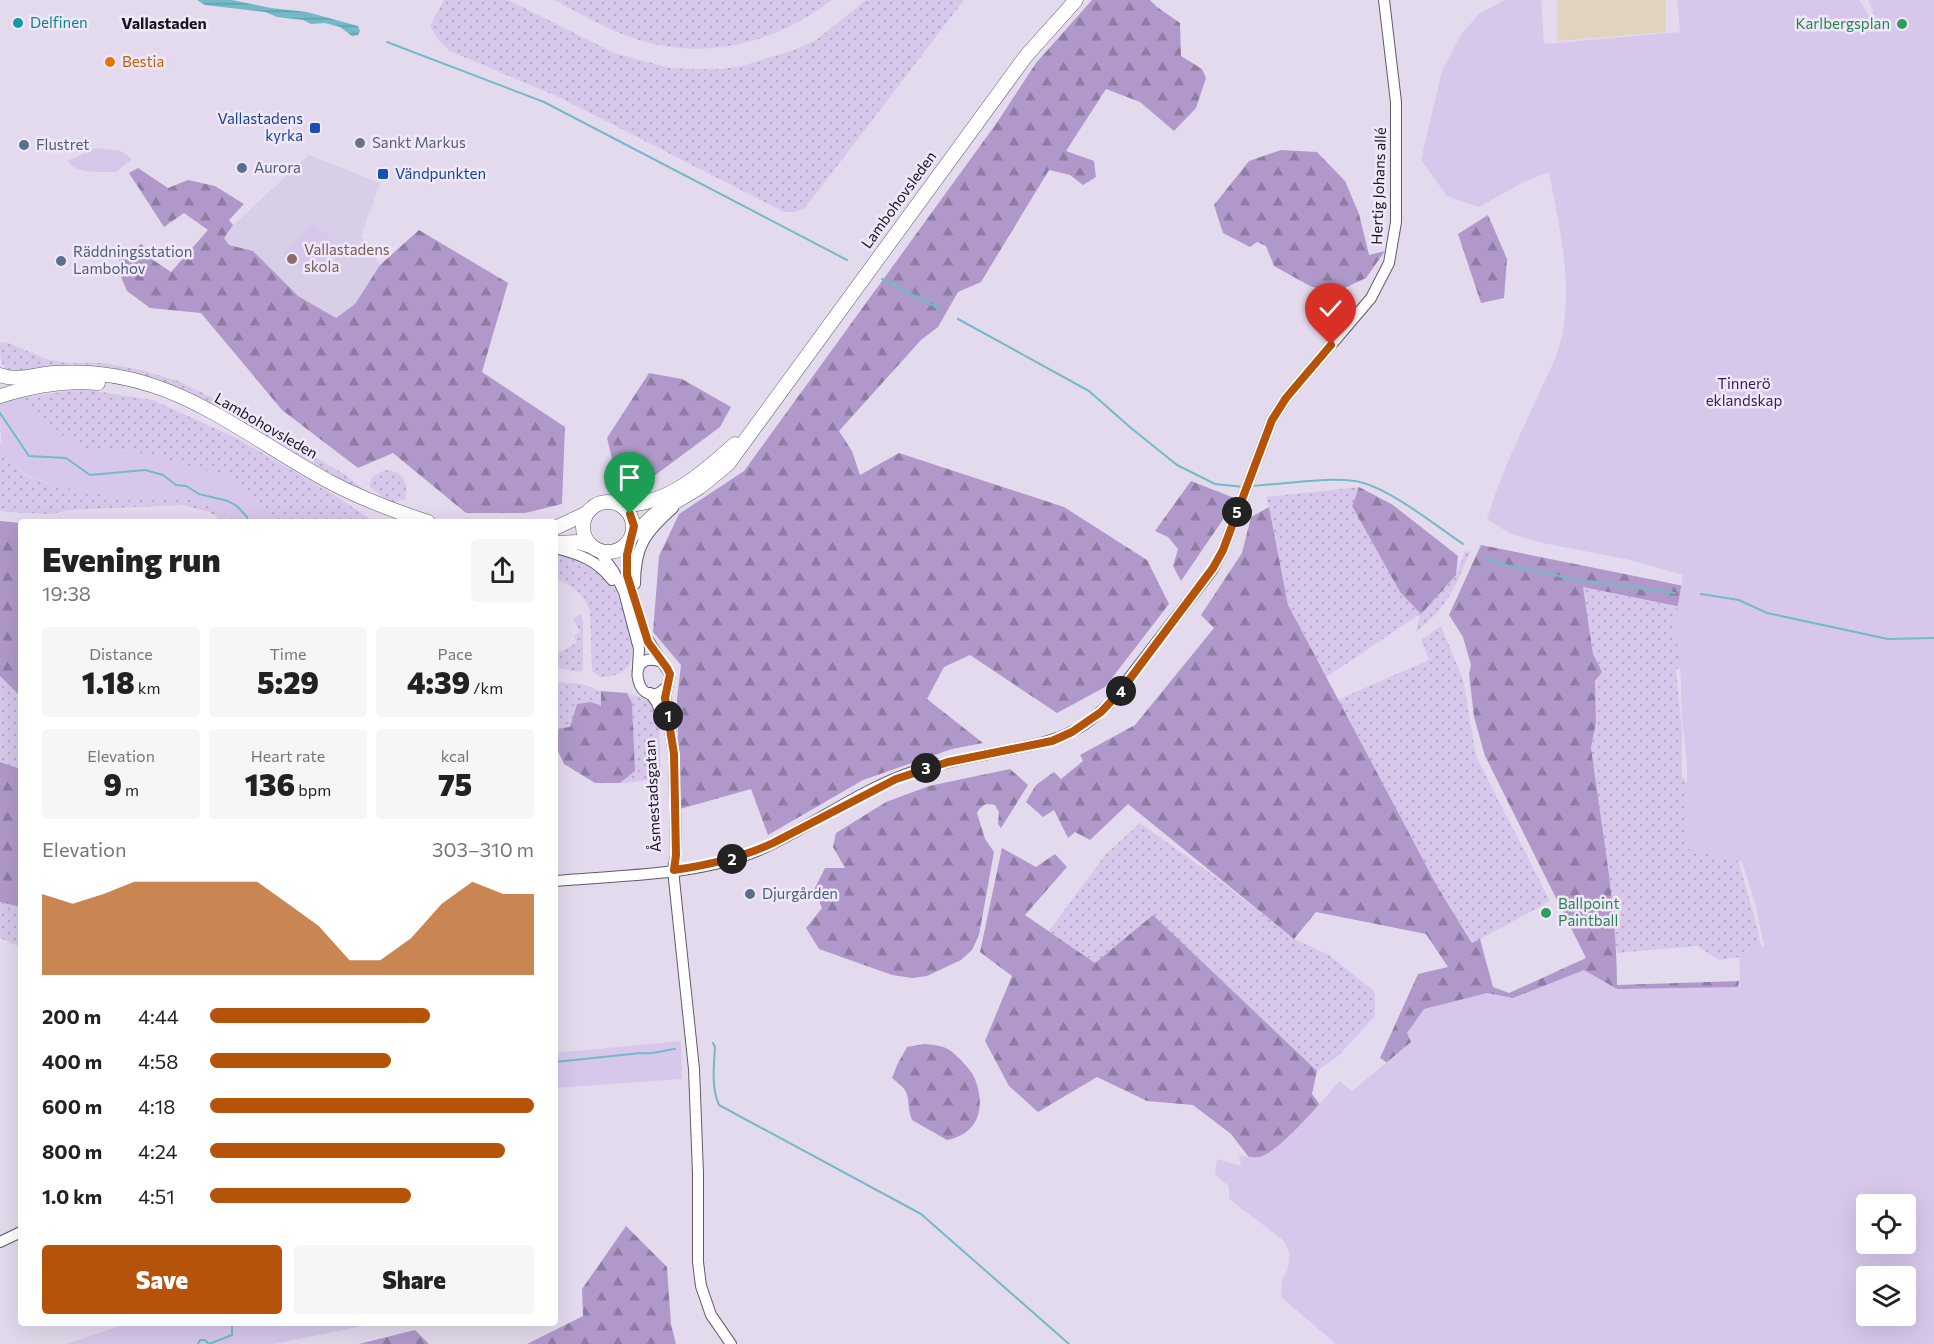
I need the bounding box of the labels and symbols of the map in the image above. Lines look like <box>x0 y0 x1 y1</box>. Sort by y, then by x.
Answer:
place label: Delfinen <box>30 13 88 31</box>
district label: Vallastaden <box>121 13 207 32</box>
place label: Karlbergsplan <box>1795 14 1890 32</box>
marker: Delfinen <box>11 16 25 30</box>
marker: Karlbergsplan <box>1895 17 1909 31</box>
place label: Bestia <box>122 52 164 70</box>
marker: Bestia <box>103 55 117 69</box>
place label: Vallastadens kyrka <box>217 109 303 144</box>
marker: Vallastadens kyrka <box>308 121 322 135</box>
street label: Hertig Johans allé <box>1367 127 1389 245</box>
place label: Sankt Markus <box>372 133 466 151</box>
place label: Flustret <box>36 135 89 153</box>
marker: Sankt Markus <box>353 136 367 150</box>
marker: Flustret <box>17 138 31 152</box>
street label: Lambohovsleden <box>857 147 940 252</box>
place label: Aurora <box>254 158 301 176</box>
marker: Aurora <box>235 161 249 175</box>
place label: Vändpunkten <box>395 164 486 182</box>
marker: Vändpunkten <box>376 167 390 181</box>
place label: Vallastadens skola <box>304 240 390 275</box>
place label: Räddningsstation Lambohov <box>73 242 192 277</box>
marker: Vallastadens skola <box>285 252 299 266</box>
marker: Räddningsstation Lambohov <box>54 254 68 268</box>
pin <box>1305 283 1356 345</box>
park label: Tinnerö eklandskap <box>1706 374 1782 409</box>
street label: Lambohovsleden <box>212 388 321 462</box>
pin <box>604 452 655 514</box>
pin: 5 <box>1222 497 1252 527</box>
pin: 4 <box>1106 676 1136 706</box>
pin: 1 <box>653 701 683 731</box>
street label: Åsmestadsgatan <box>639 739 664 853</box>
pin: 3 <box>911 753 941 783</box>
pin: 2 <box>717 844 747 874</box>
place label: Djurgården <box>762 884 838 902</box>
marker: Djurgården <box>743 887 757 901</box>
place label: Ballpoint Paintball <box>1558 894 1620 929</box>
marker: Ballpoint Paintball <box>1539 906 1553 920</box>

